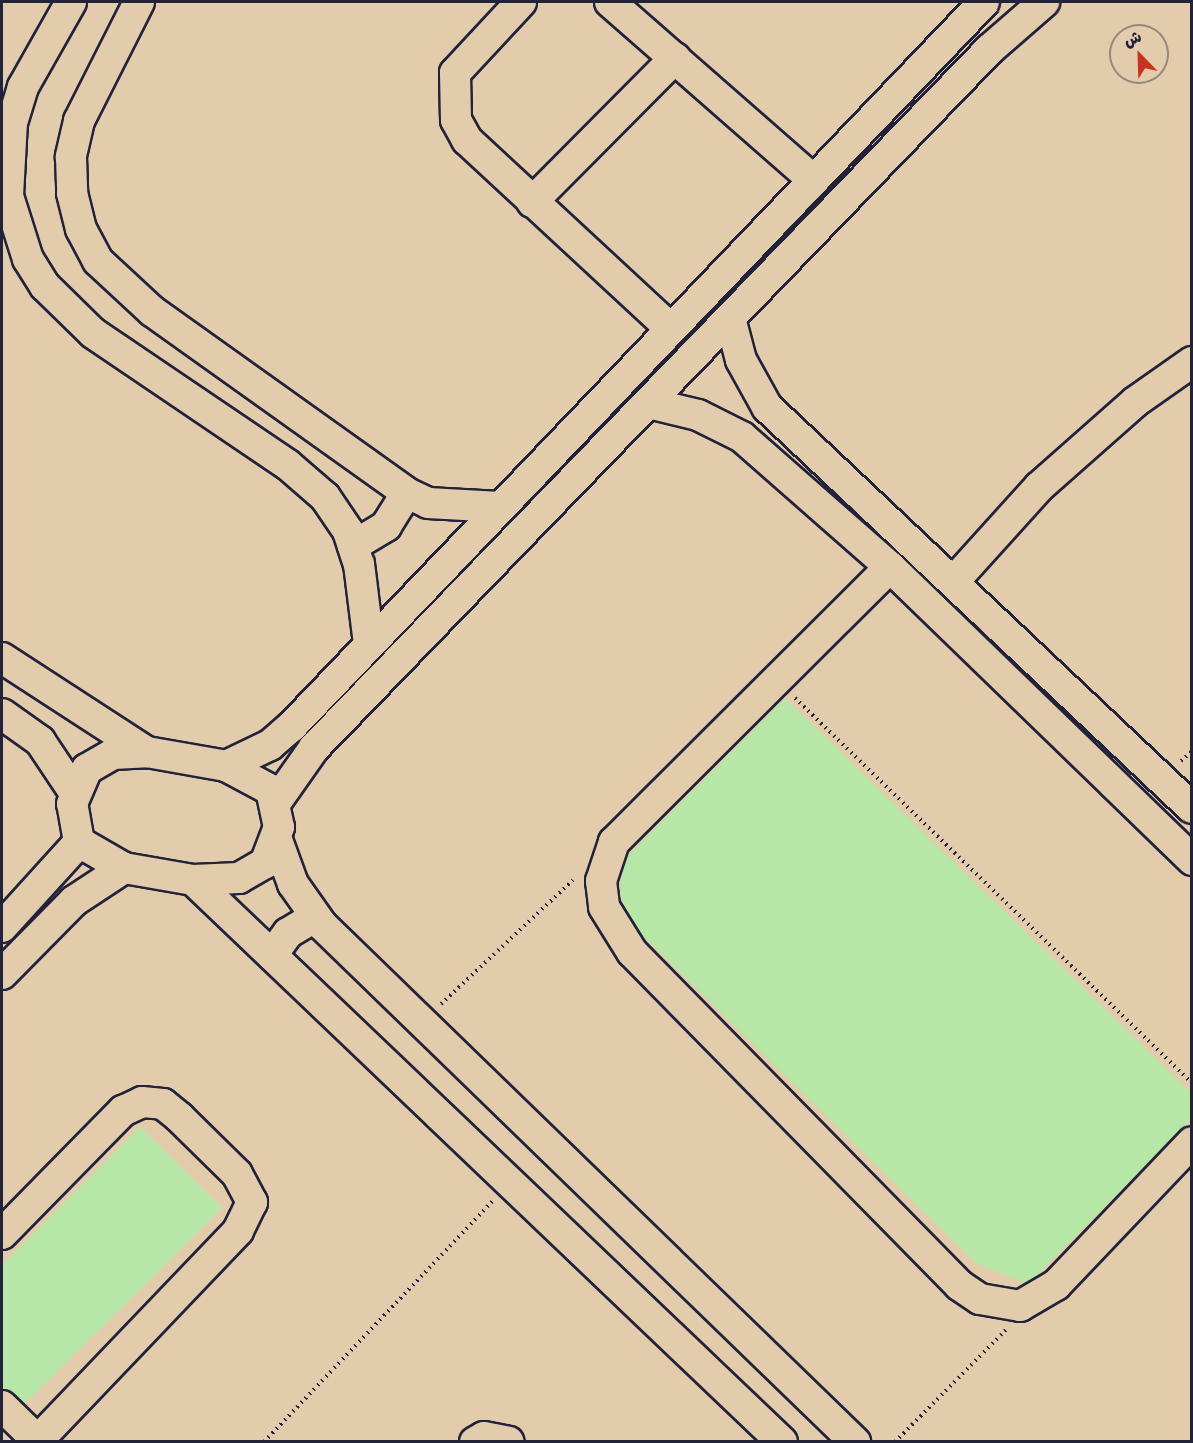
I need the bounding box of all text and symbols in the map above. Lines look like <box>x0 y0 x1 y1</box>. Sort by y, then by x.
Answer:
north arrow <box>1109 24 1169 84</box>
text: ش <box>1121 27 1144 51</box>

